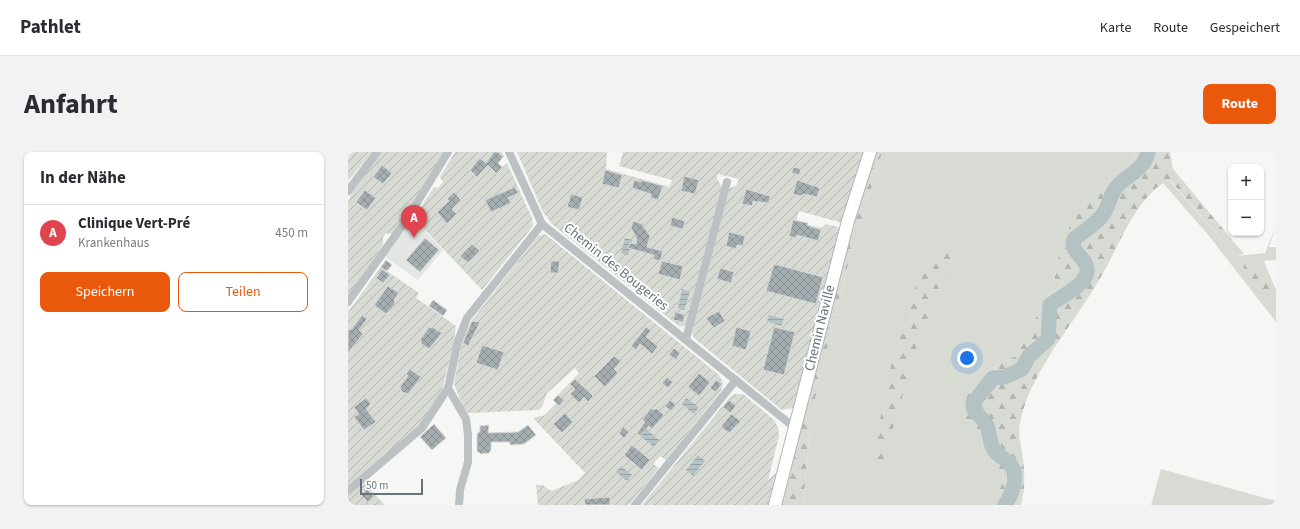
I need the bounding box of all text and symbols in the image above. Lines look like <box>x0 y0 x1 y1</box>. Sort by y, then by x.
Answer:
text: Pathlet <box>20 14 81 41</box>
text: Karte <box>1100 18 1131 38</box>
text: Route <box>1153 18 1188 38</box>
text: Gespeichert <box>1210 18 1280 38</box>
text: Anfahrt <box>24 84 118 124</box>
button: Route <box>1203 84 1276 124</box>
map controls <box>1228 164 1264 236</box>
button: + <box>1228 164 1264 200</box>
text: In der Nähe <box>40 166 126 190</box>
button: − <box>1228 200 1264 236</box>
pin: A <box>401 205 427 238</box>
text: Clinique Vert-Pré <box>78 213 190 234</box>
street label: Chemin des Bougeries <box>559 218 673 316</box>
text: A <box>49 224 57 242</box>
text: 450 m <box>275 224 308 242</box>
text: Krankenhaus <box>78 234 149 252</box>
button: Speichern <box>40 272 170 312</box>
button: Teilen <box>178 272 308 312</box>
street label: Chemin Naville <box>800 283 840 373</box>
your location <box>957 348 977 368</box>
scale bar <box>360 477 423 496</box>
text: 50 m <box>366 478 388 493</box>

